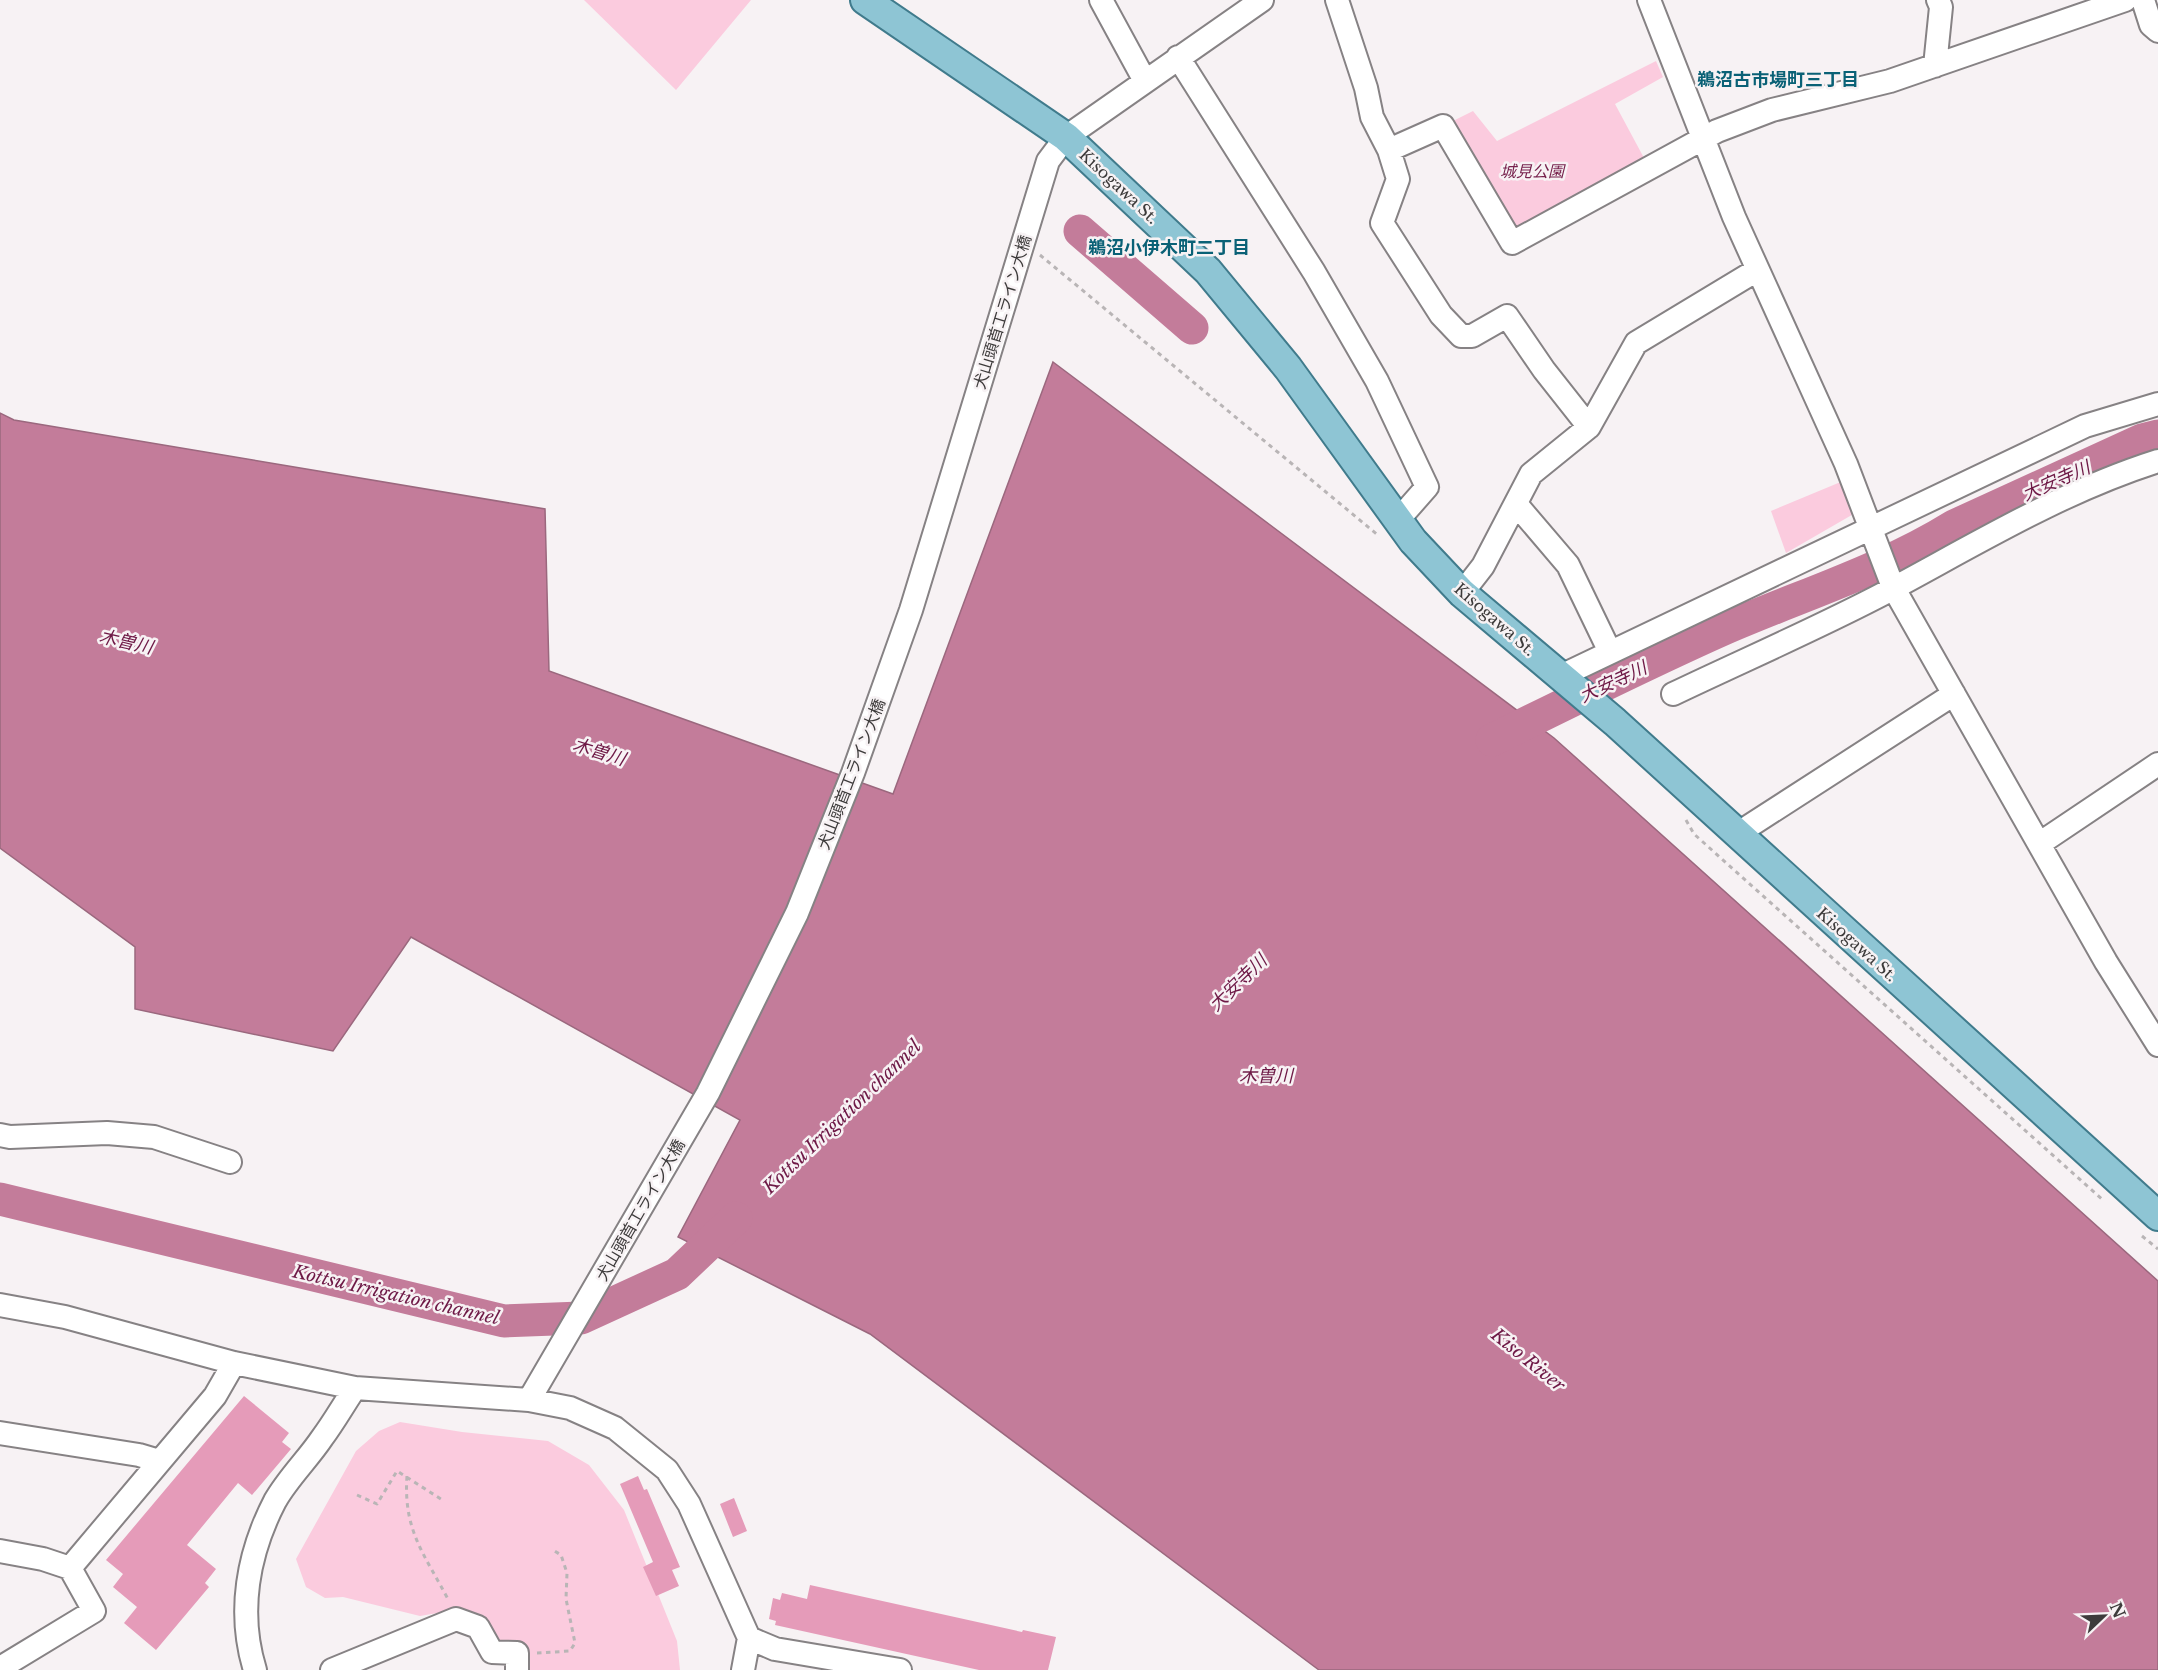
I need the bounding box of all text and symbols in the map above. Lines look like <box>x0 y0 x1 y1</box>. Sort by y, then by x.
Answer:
district label: 鵜沼古市場町三丁目 <box>1697 69 1859 91</box>
street label: Kisogawa St. <box>1075 144 1163 228</box>
park label: 城見公園 <box>1500 161 1566 181</box>
street label: 犬山頭首工ライン大橋 <box>969 233 1035 391</box>
district label: 鵜沼小伊木町二丁目 <box>1088 237 1250 259</box>
water label: 大安寺川 <box>2019 455 2095 506</box>
street label: Kisogawa St. <box>1450 578 1540 660</box>
water label: 木曽川 <box>97 625 157 659</box>
water label: 大安寺川 <box>1576 656 1652 707</box>
street label: 犬山頭首工ライン大橋 <box>813 696 889 852</box>
water label: 木曽川 <box>570 734 630 771</box>
street label: Kisogawa St. <box>1813 903 1901 985</box>
water label: 大安寺川 <box>1204 949 1273 1016</box>
water label: Kottsu Irrigation channel <box>758 1035 926 1199</box>
water label: 木曽川 <box>1239 1065 1295 1087</box>
street label: 犬山頭首工ライン大橋 <box>591 1136 689 1284</box>
water label: Kottsu Irrigation channel <box>290 1260 502 1330</box>
water label: Kiso River <box>1486 1323 1570 1397</box>
north arrow <box>2074 1586 2134 1646</box>
text: N <box>2106 1599 2130 1621</box>

